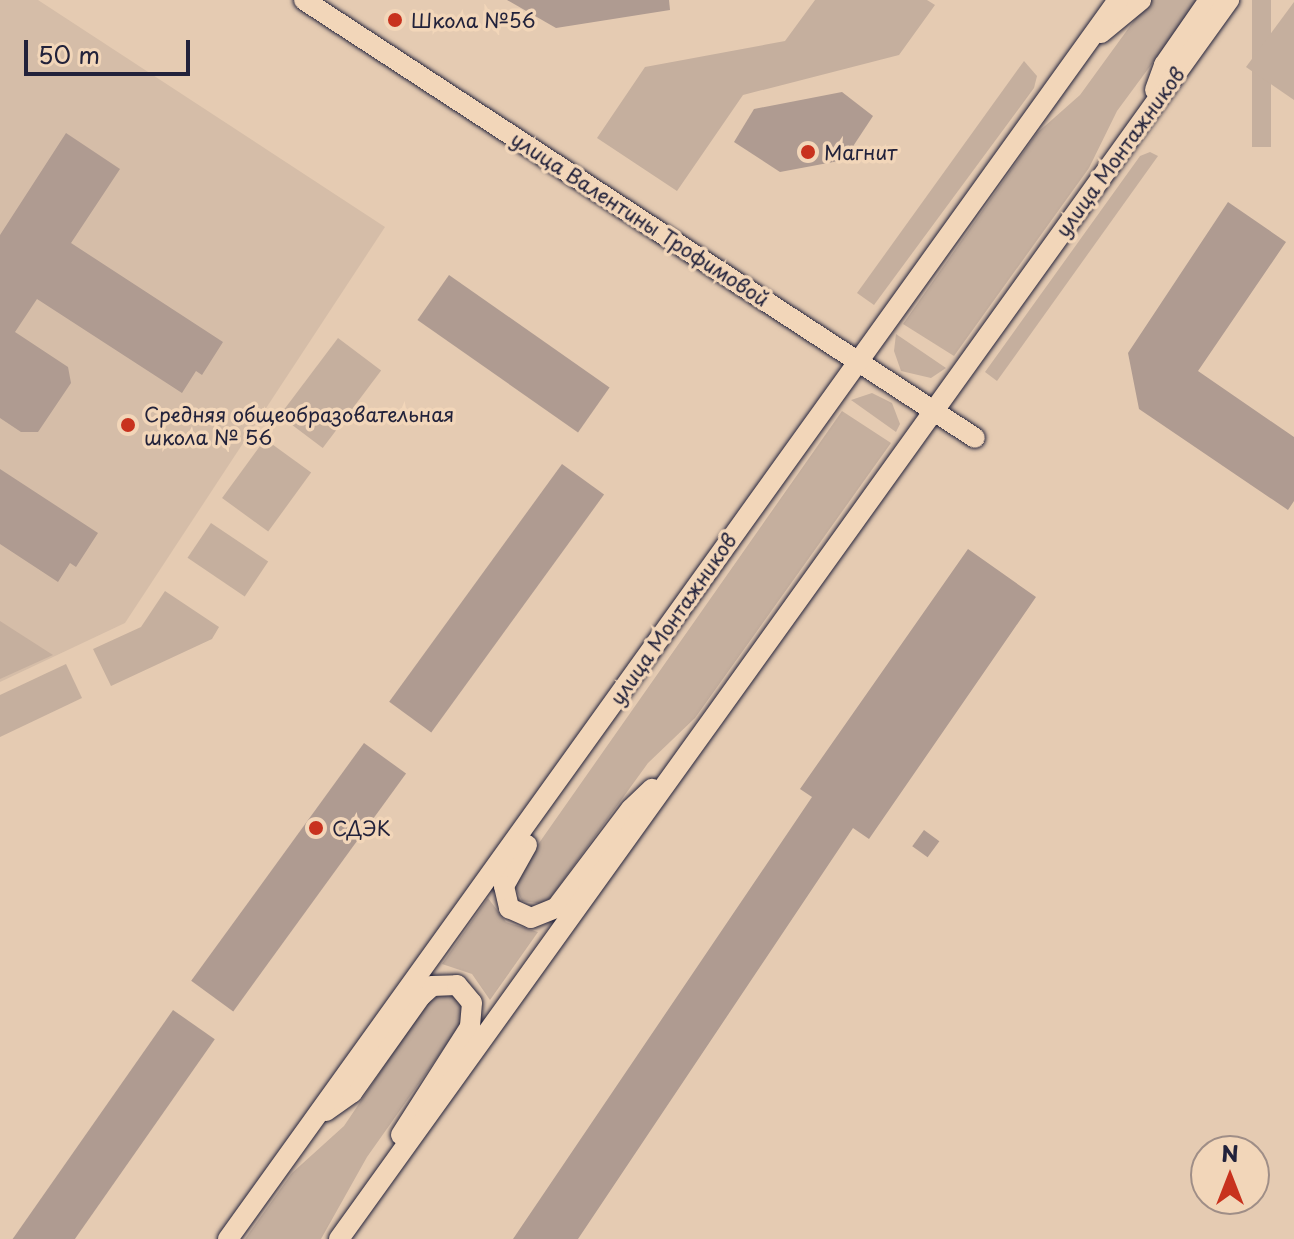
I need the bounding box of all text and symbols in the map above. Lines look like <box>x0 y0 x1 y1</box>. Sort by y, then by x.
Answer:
place label: Школа №56 <box>411 8 536 32</box>
marker: Школа №56 <box>386 11 404 29</box>
scale bar <box>28 24 194 74</box>
text: 50 m <box>38 36 100 72</box>
street label: улица Монтажников <box>1050 62 1190 242</box>
street label: улица Валентины Трофимовой <box>506 126 774 312</box>
place label: Магнит <box>824 140 897 164</box>
marker: Магнит <box>799 143 817 161</box>
place label: Средняя общеобразовательная школа № 56 <box>144 402 455 449</box>
marker: Средняя общеобразовательная школа № 56 <box>119 416 137 434</box>
street label: улица Монтажников <box>605 528 741 710</box>
place label: СДЭК <box>332 816 391 840</box>
marker: СДЭК <box>307 819 325 837</box>
north arrow <box>1190 1135 1270 1215</box>
text: N <box>1221 1136 1239 1169</box>

